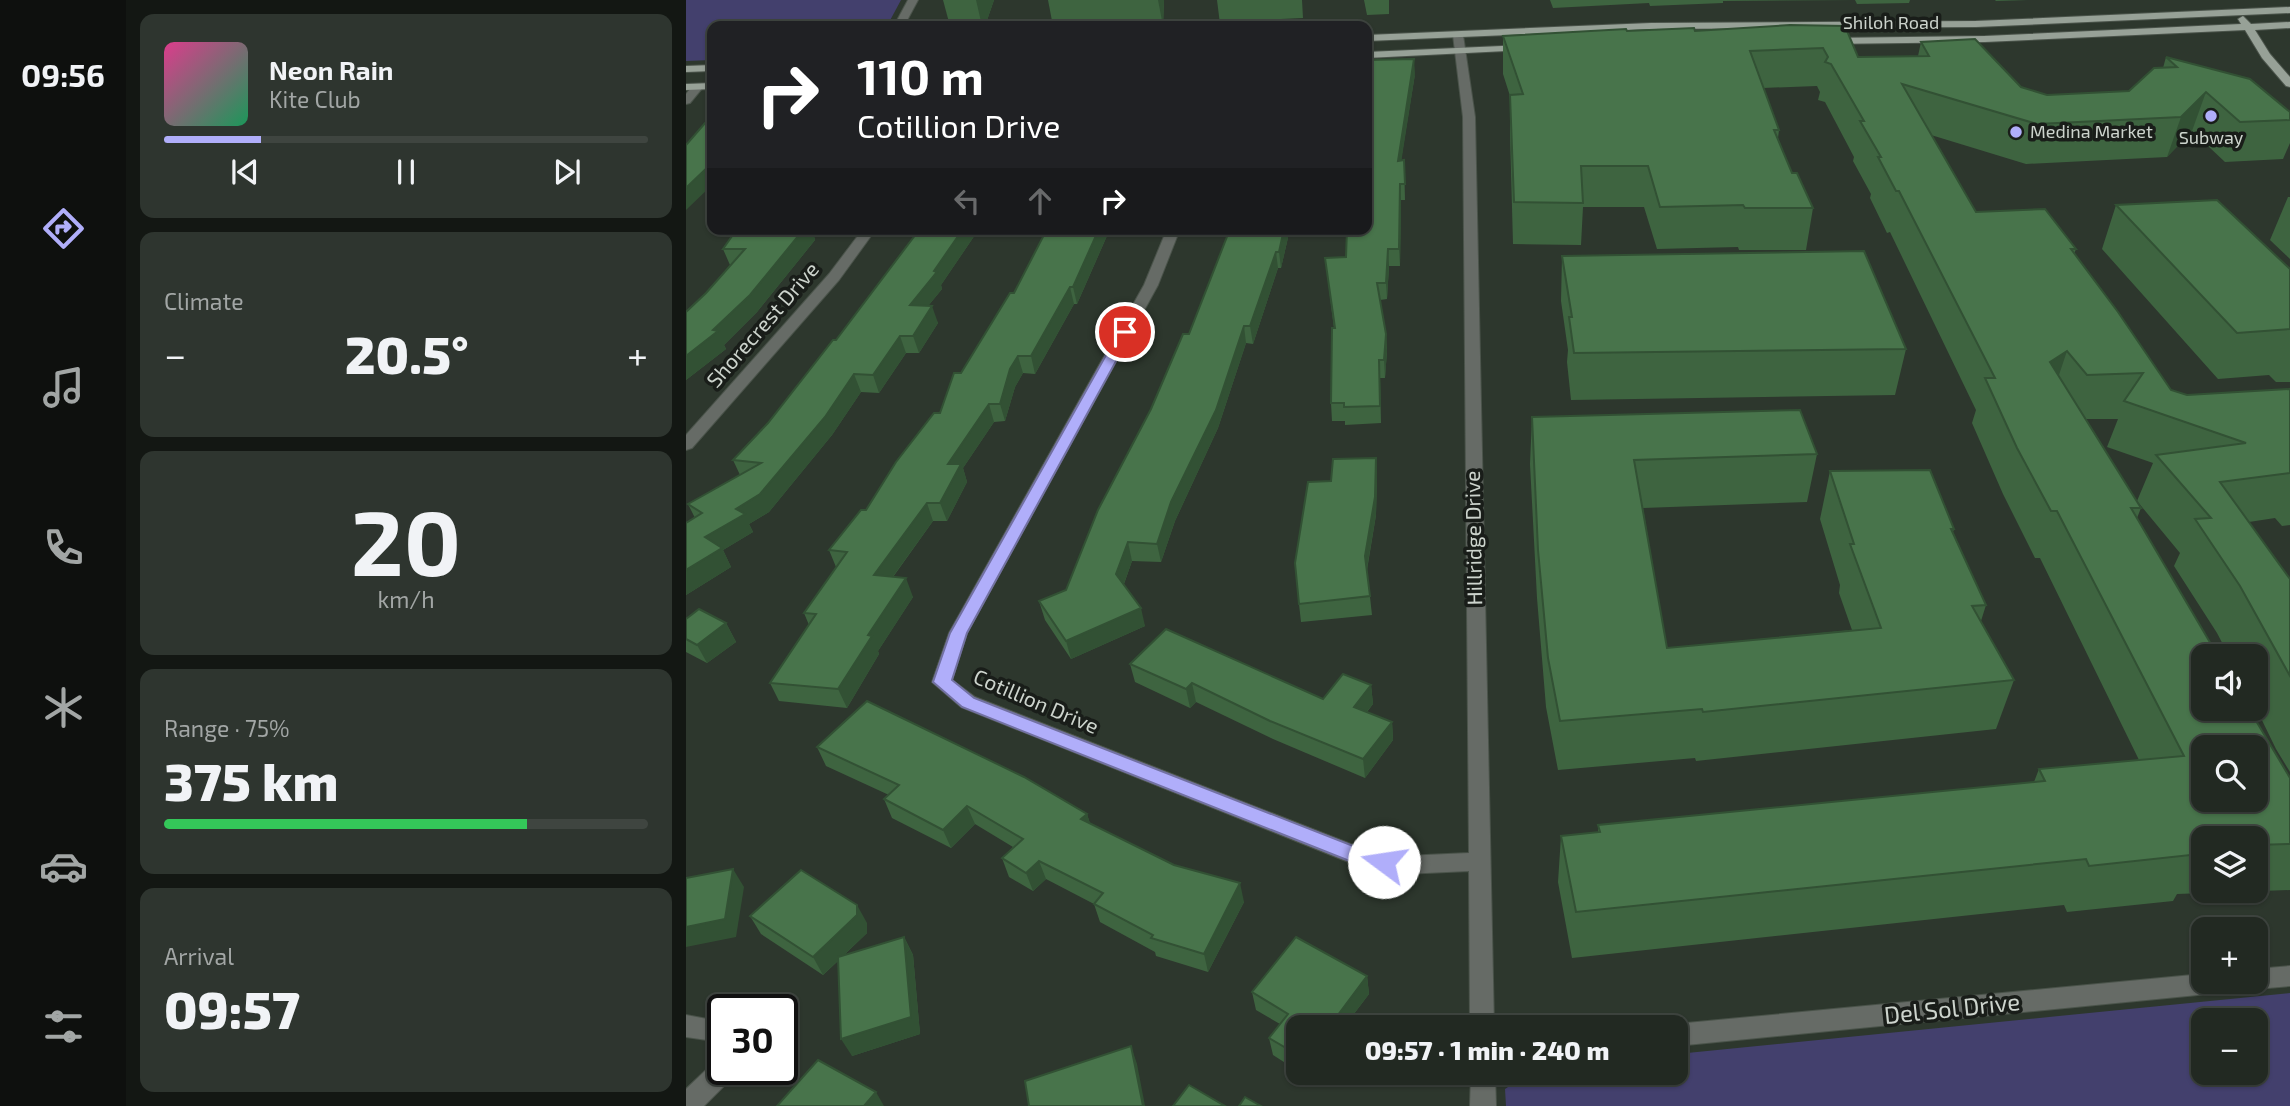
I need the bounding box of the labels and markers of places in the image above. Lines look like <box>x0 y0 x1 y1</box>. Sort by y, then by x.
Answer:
marker: Subway <box>2203 108 2219 124</box>
place label: Medina Market <box>2030 120 2153 142</box>
marker: Medina Market <box>2008 124 2024 140</box>
place label: Subway <box>2179 126 2244 148</box>
pin <box>1095 302 1155 362</box>

